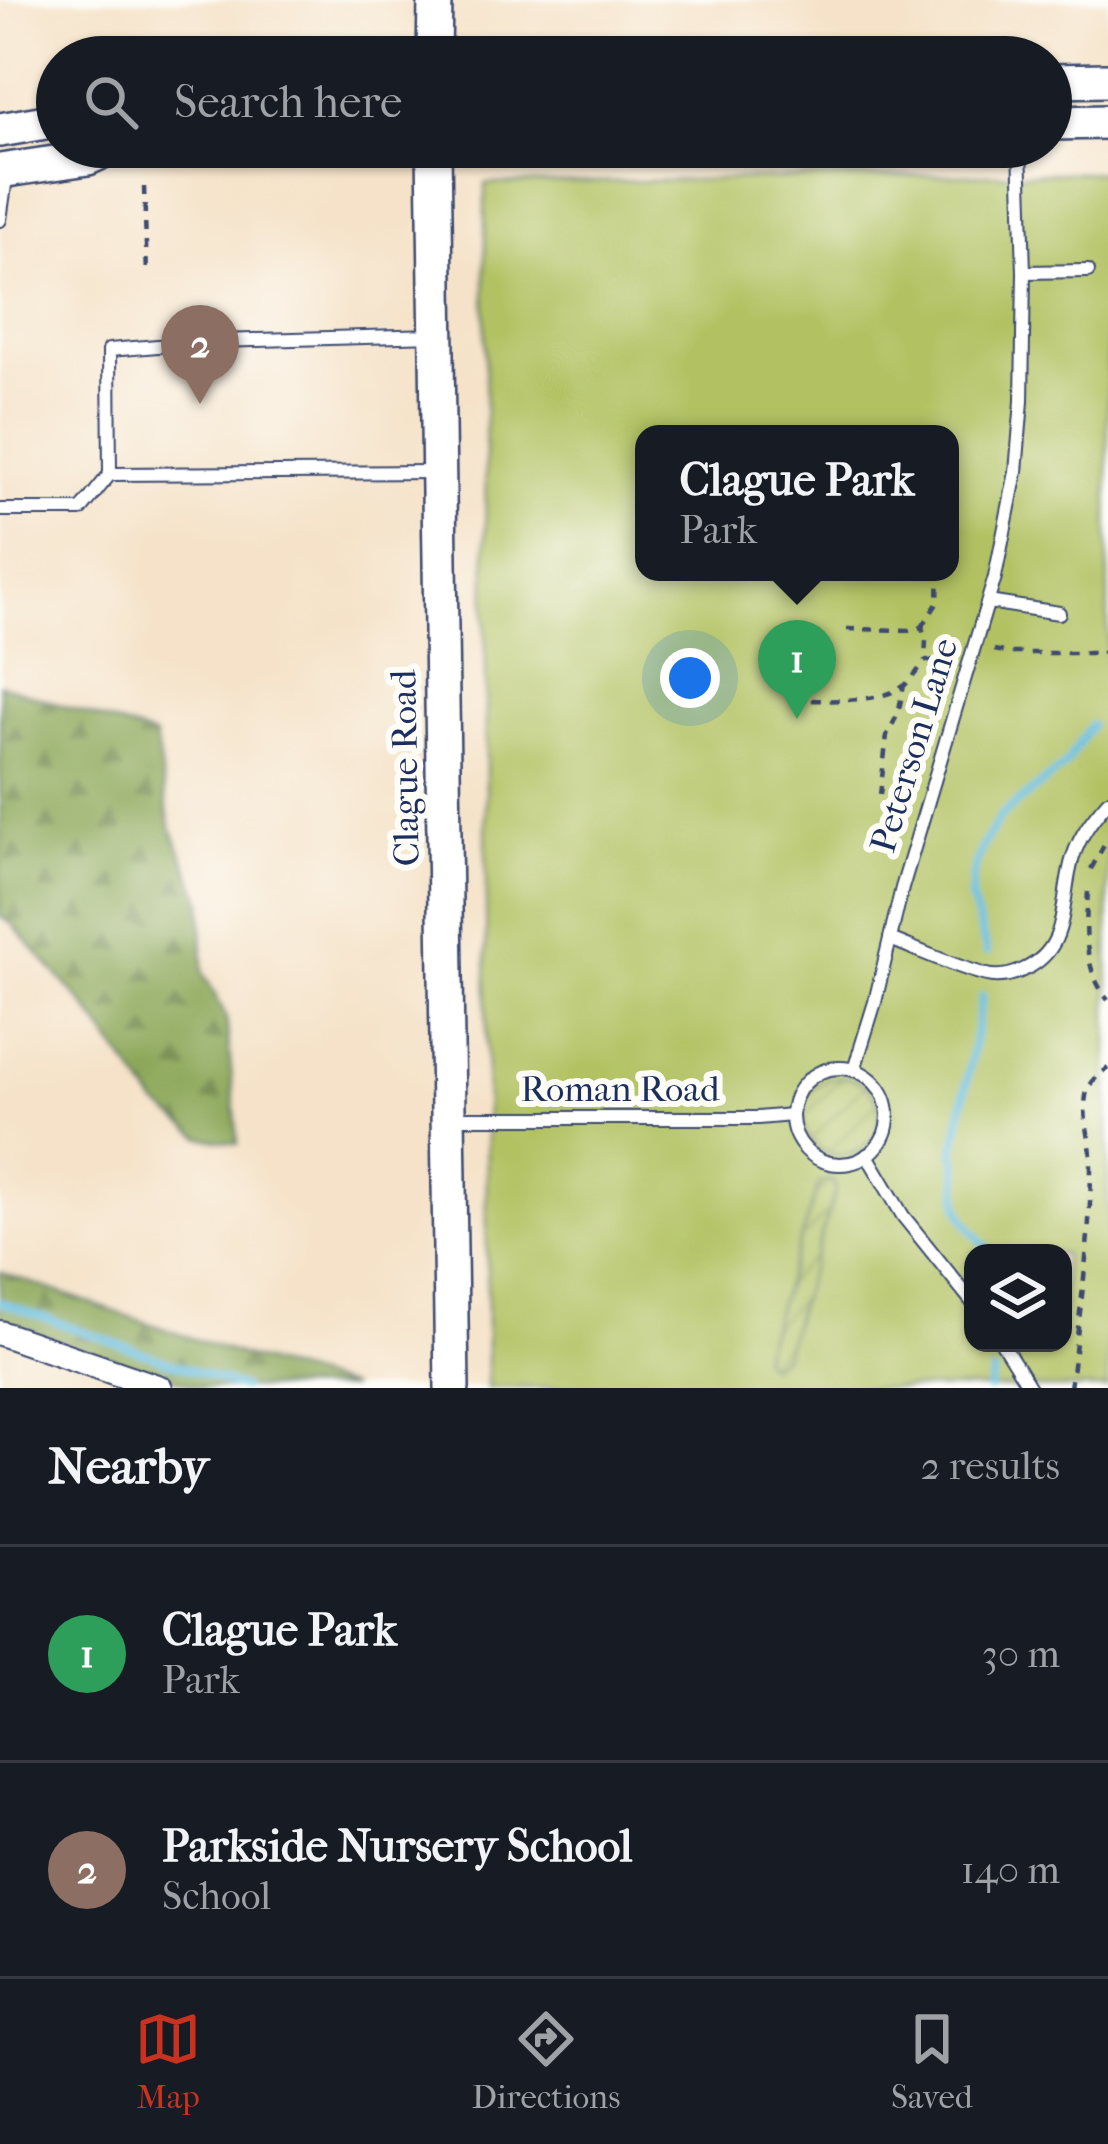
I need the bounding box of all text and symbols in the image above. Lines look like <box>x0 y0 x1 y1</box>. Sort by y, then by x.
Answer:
search box <box>36 36 1072 168</box>
icon: search <box>78 69 144 135</box>
text: Search here <box>174 76 402 129</box>
pin: 2 <box>161 305 239 404</box>
popup <box>635 425 959 581</box>
text: Clague Park <box>680 454 915 507</box>
text: Park <box>680 507 757 553</box>
pin: 1 <box>758 620 836 719</box>
street label: Peterson Lane <box>861 633 966 857</box>
your location <box>660 648 720 708</box>
street label: Clague Road <box>382 669 428 867</box>
street label: Roman Road <box>520 1068 720 1110</box>
map controls <box>964 1244 1072 1352</box>
button: layers <box>964 1244 1072 1352</box>
text: Nearby <box>48 1436 209 1496</box>
text: 2 results <box>921 1443 1060 1489</box>
text: Clague Park <box>162 1604 397 1657</box>
text: 1 <box>80 1631 94 1677</box>
text: 30 m <box>982 1631 1060 1677</box>
text: Park <box>162 1657 240 1703</box>
text: Parkside Nursery School <box>162 1820 633 1873</box>
text: 2 <box>77 1847 97 1893</box>
text: 140 m <box>961 1847 1060 1893</box>
text: School <box>162 1873 271 1919</box>
tab: Map <box>135 2006 201 2117</box>
tab: Directions <box>472 2006 620 2117</box>
tab: Saved <box>891 2006 973 2117</box>

